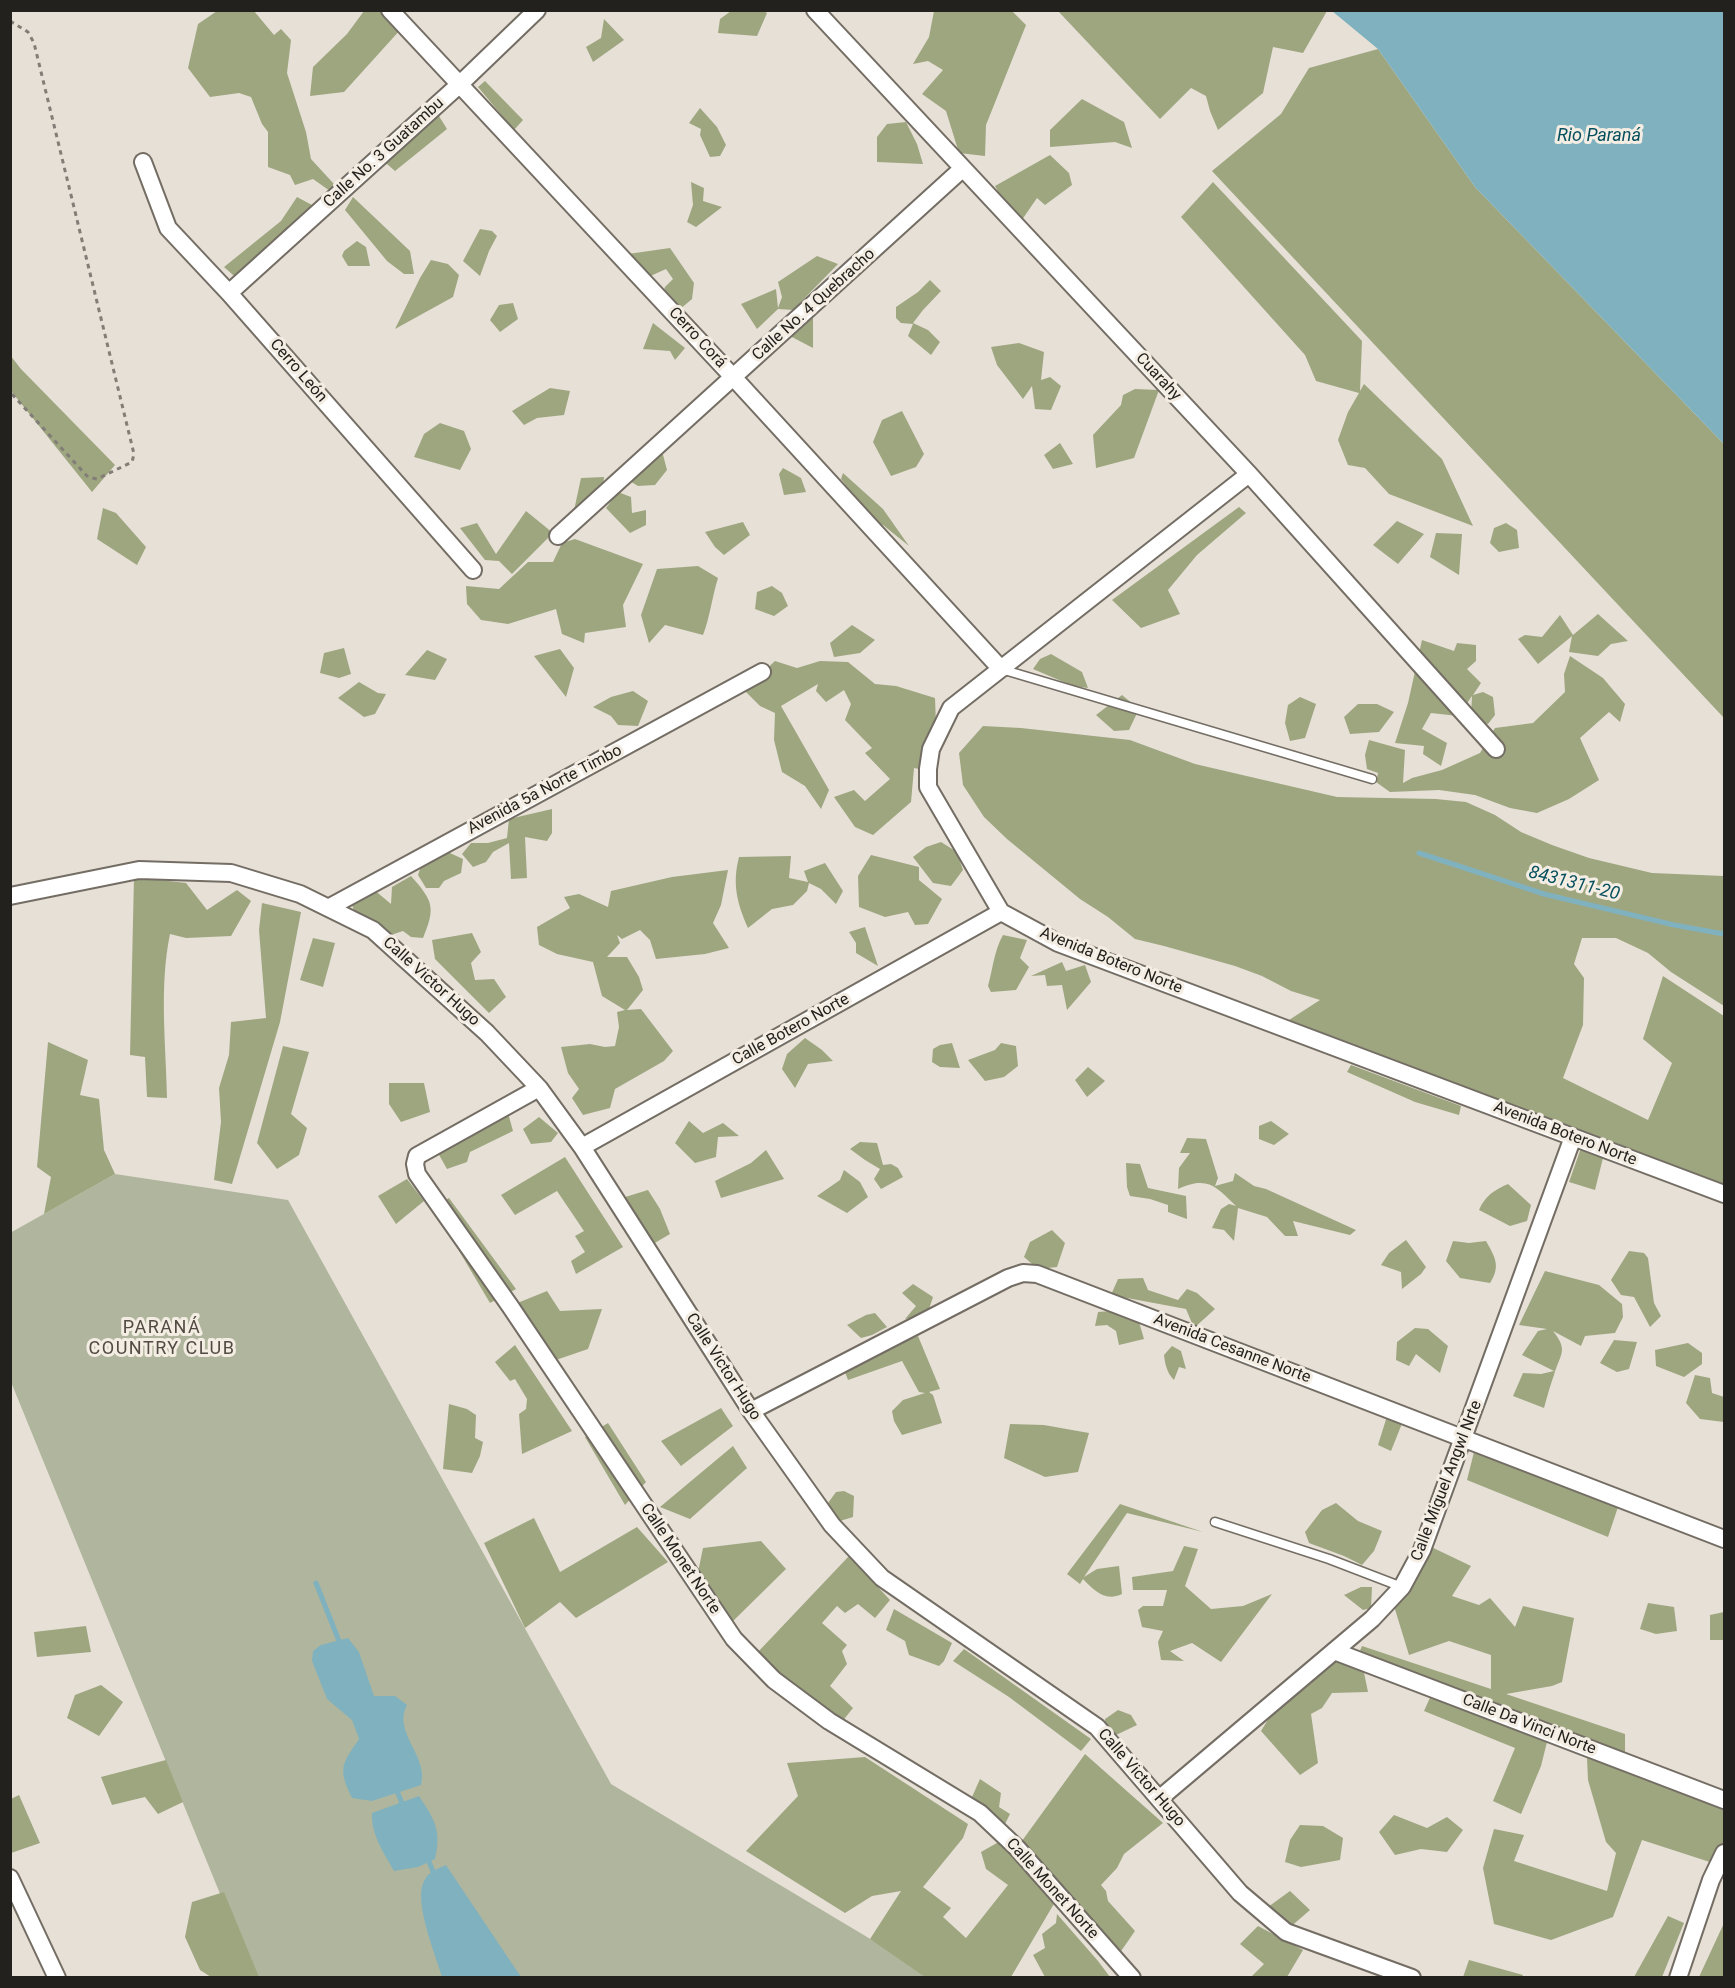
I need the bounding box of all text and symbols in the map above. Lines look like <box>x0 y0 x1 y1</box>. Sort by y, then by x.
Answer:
street label: Calle No. 3 Guatambu <box>320 94 448 212</box>
water label: Rio Paraná <box>1557 125 1641 147</box>
street label: Calle No. 4 Quebracho <box>749 245 879 365</box>
street label: Cerro Corá <box>664 304 730 372</box>
street label: Cerro León <box>265 335 331 407</box>
street label: Cuarahy <box>1131 349 1185 405</box>
street label: Avenida 5a Norte Timbo <box>465 741 625 839</box>
water label: 8431311-20 <box>1526 862 1622 906</box>
street label: Avenida Botero Norte <box>1037 924 1185 998</box>
street label: Calle Victor Hugo <box>379 933 483 1031</box>
street label: Calle Botero Norte <box>729 990 853 1070</box>
street label: Avenida Botero Norte <box>1491 1098 1639 1170</box>
street label: Calle Victor Hugo <box>681 1310 765 1424</box>
street label: Avenida Cesanne Norte <box>1151 1310 1313 1388</box>
district label: PARANÁ COUNTRY CLUB <box>89 1317 235 1360</box>
street label: Calle Miguel Angwl Nrte <box>1407 1398 1487 1564</box>
street label: Calle Monet Norte <box>636 1500 724 1618</box>
street label: Calle Da Vinci Norte <box>1459 1691 1599 1759</box>
street label: Calle Victor Hugo <box>1093 1725 1189 1831</box>
street label: Calle Monet Norte <box>1002 1835 1102 1943</box>

